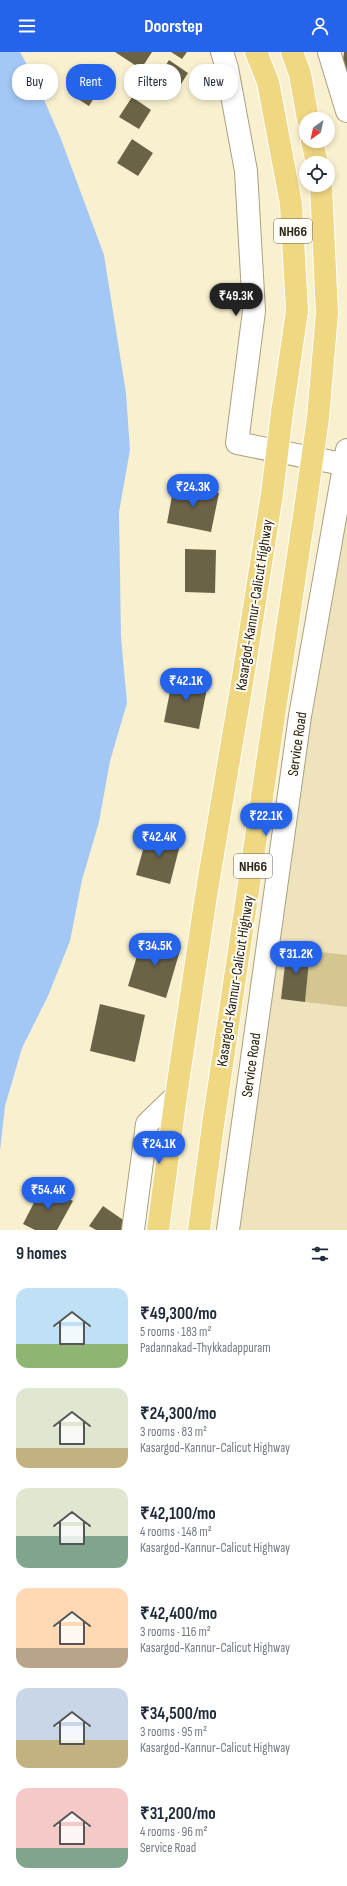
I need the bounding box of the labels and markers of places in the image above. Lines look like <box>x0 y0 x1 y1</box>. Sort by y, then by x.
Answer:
pin: ₹49.3K <box>203 283 269 317</box>
pin: ₹24.3K <box>160 474 226 508</box>
pin: ₹42.1K <box>153 668 219 702</box>
pin: ₹22.1K <box>233 803 299 837</box>
pin: ₹42.4K <box>126 824 192 858</box>
pin: ₹34.5K <box>122 933 188 967</box>
pin: ₹31.2K <box>263 941 329 975</box>
pin: ₹24.1K <box>126 1131 192 1165</box>
pin: ₹54.4K <box>15 1177 81 1211</box>

